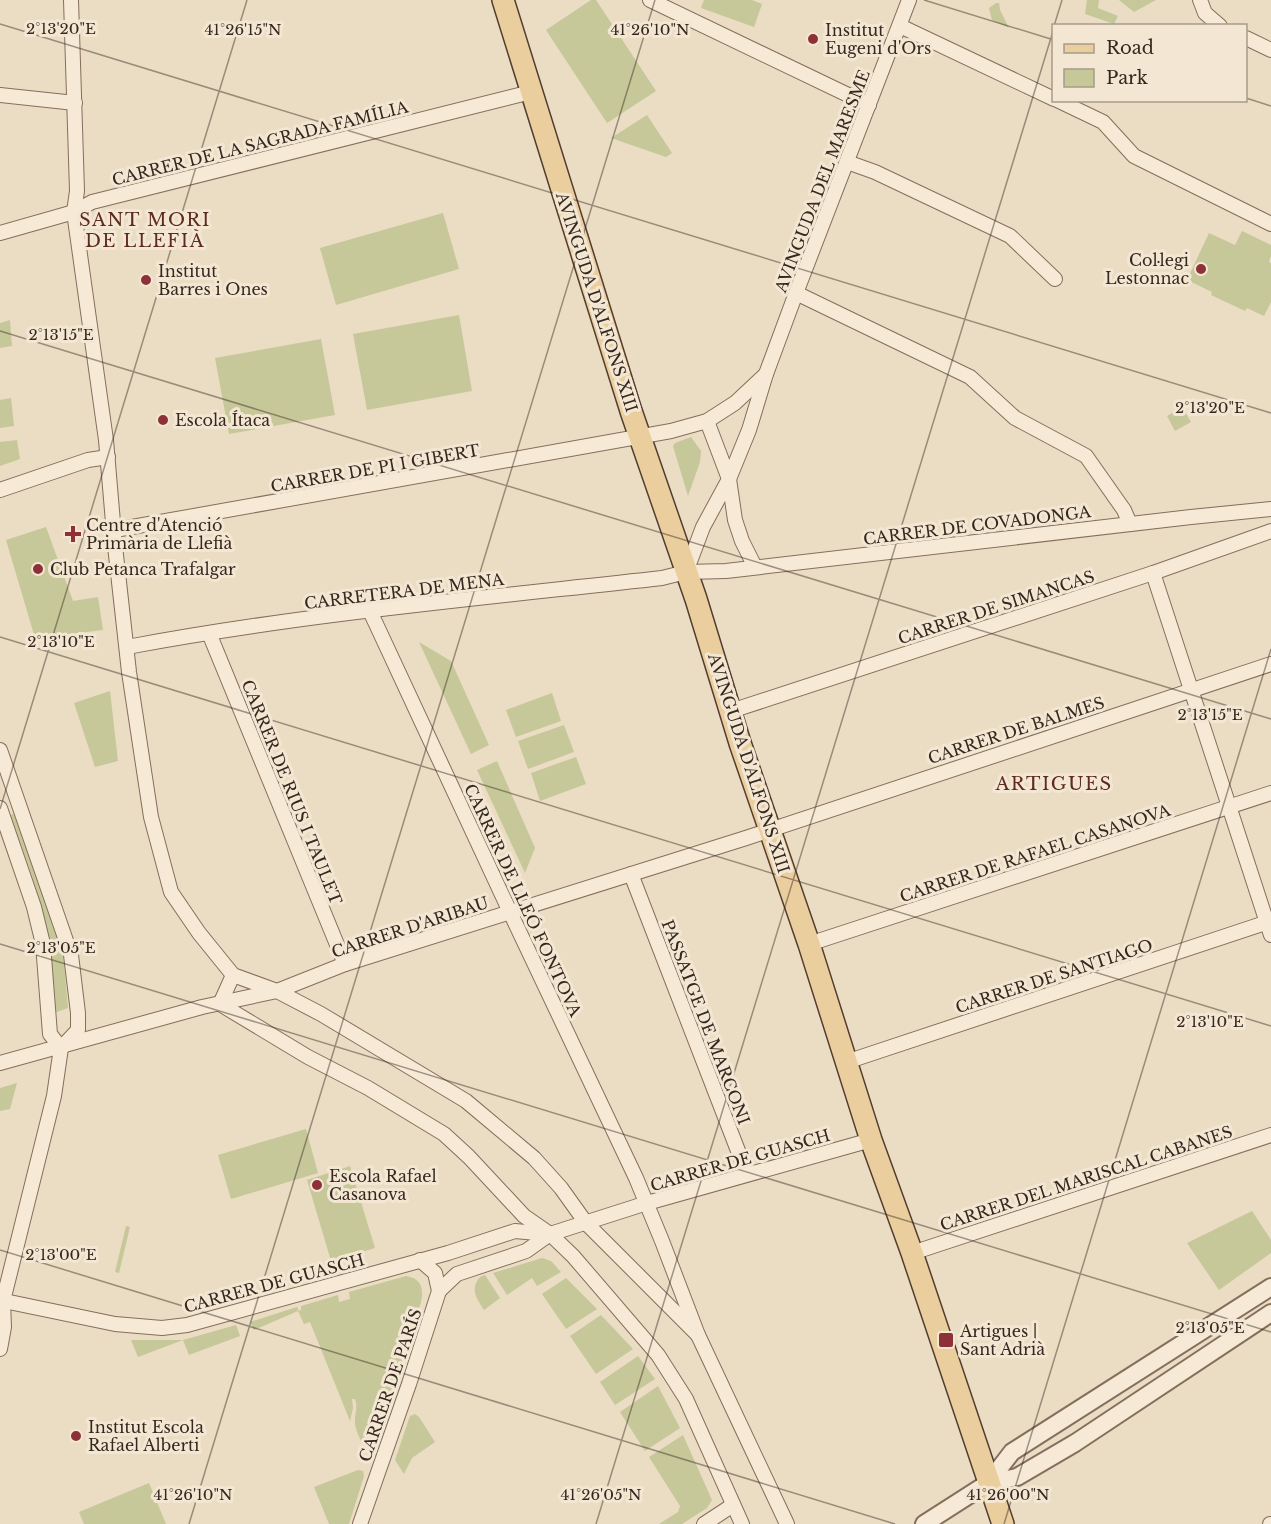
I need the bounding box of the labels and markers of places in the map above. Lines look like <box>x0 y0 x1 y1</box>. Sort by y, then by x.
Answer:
place label: Institut Eugeni d'Ors <box>825 20 931 58</box>
marker: Institut Eugeni d'Ors <box>806 32 820 46</box>
place label: Col·legi Lestonnac <box>1105 250 1190 288</box>
place label: Institut Barres i Ones <box>158 261 268 299</box>
marker: Col·legi Lestonnac <box>1194 262 1208 276</box>
marker: Institut Barres i Ones <box>139 273 153 287</box>
place label: Escola Ítaca <box>175 410 270 430</box>
marker: Escola Ítaca <box>156 413 170 427</box>
place label: Centre d'Atenció Primària de Llefià <box>86 515 232 553</box>
marker: Centre d'Atenció Primària de Llefià <box>64 525 82 543</box>
place label: Club Petanca Trafalgar <box>50 559 236 579</box>
marker: Club Petanca Trafalgar <box>31 562 45 576</box>
place label: Escola Rafael Casanova <box>329 1166 437 1204</box>
marker: Escola Rafael Casanova <box>310 1178 324 1192</box>
place label: Artigues | Sant Adrià <box>959 1321 1045 1359</box>
marker: Artigues | Sant Adrià <box>937 1331 955 1349</box>
place label: Institut Escola Rafael Alberti <box>88 1417 204 1455</box>
marker: Institut Escola Rafael Alberti <box>69 1429 83 1443</box>

